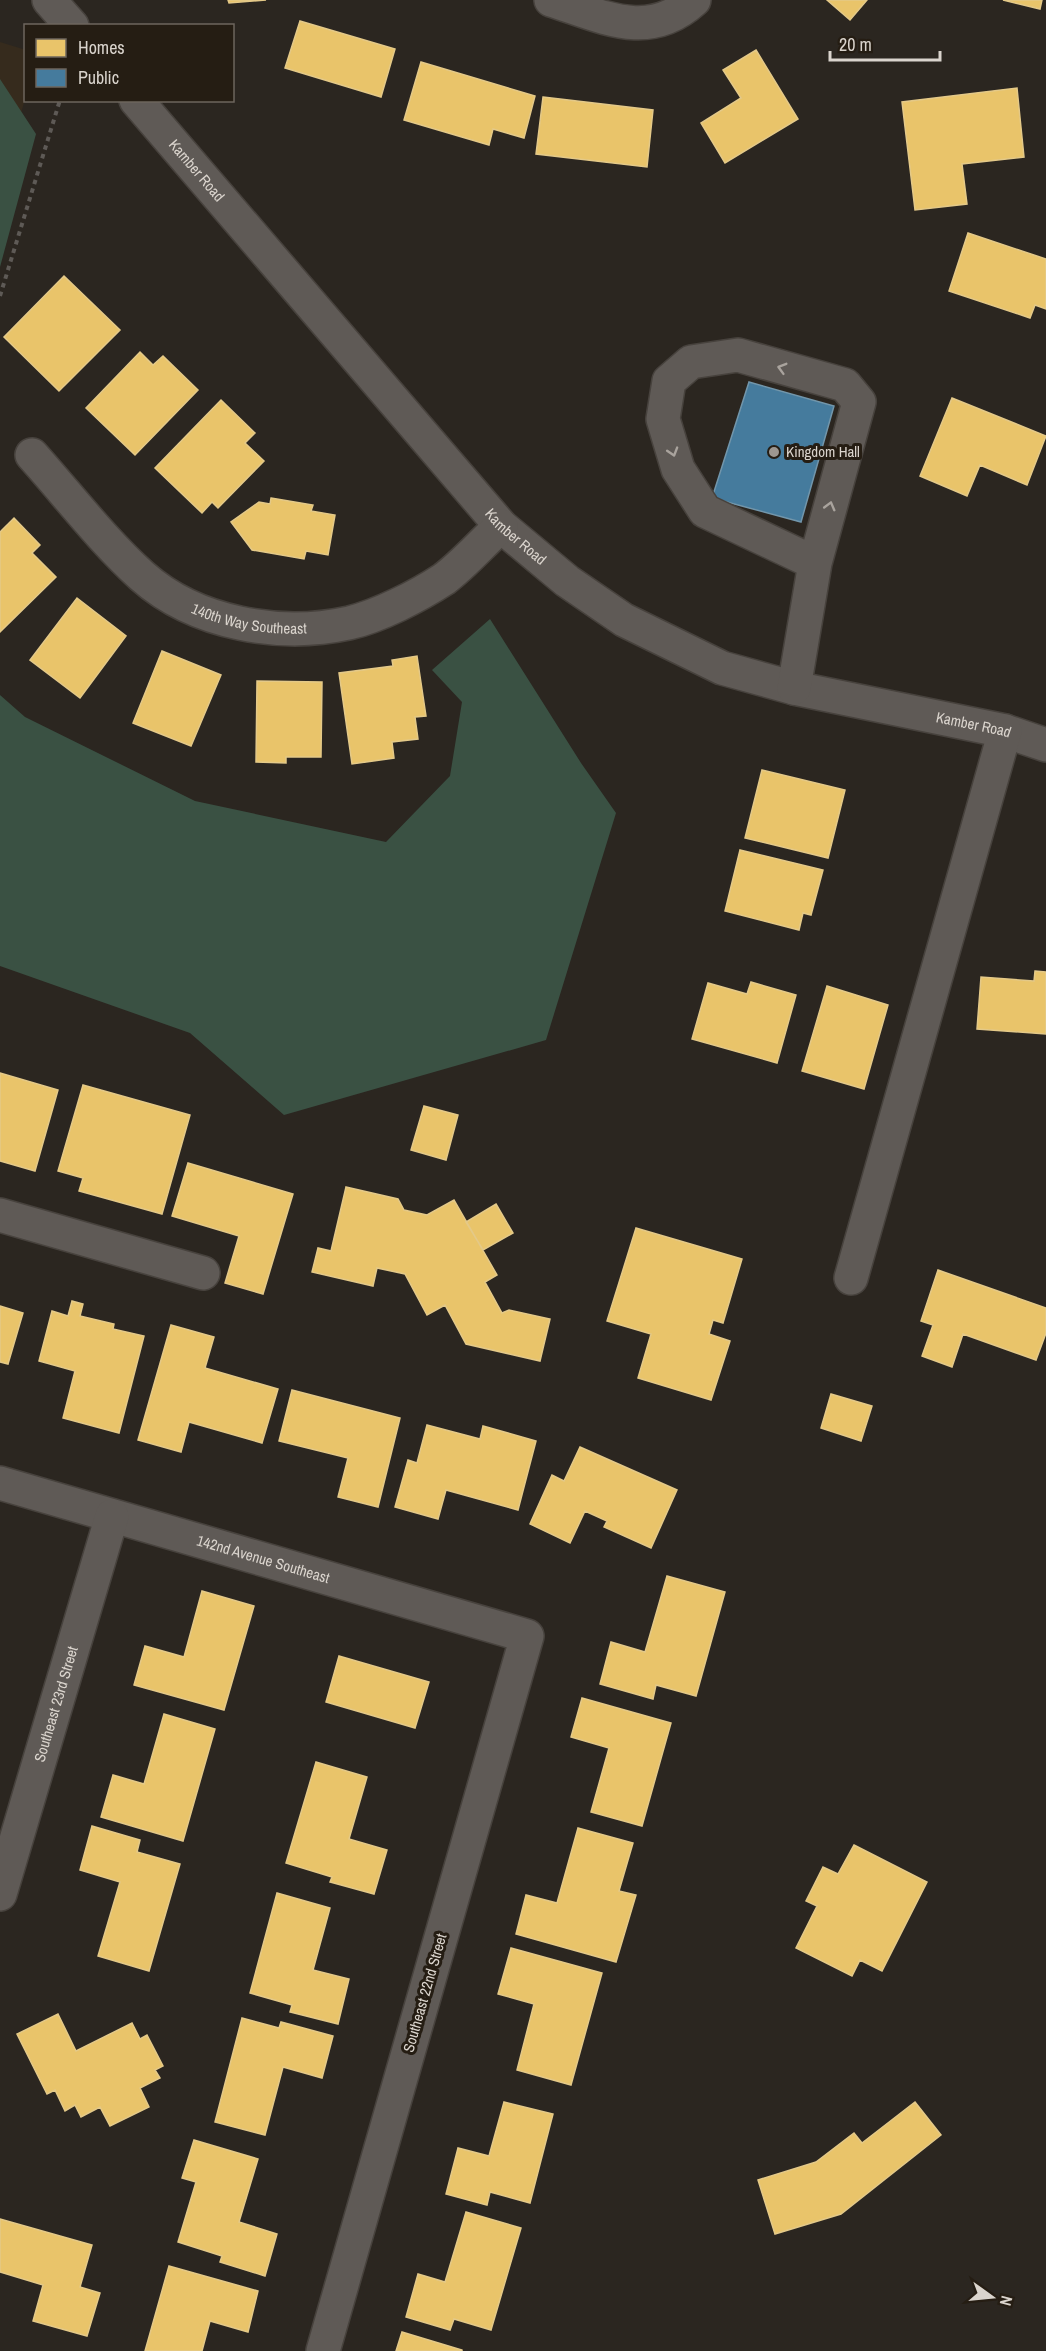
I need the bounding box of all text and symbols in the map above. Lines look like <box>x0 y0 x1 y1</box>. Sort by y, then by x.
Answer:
legend <box>24 24 234 102</box>
scale bar <box>830 24 940 62</box>
text: 20 m <box>839 32 872 57</box>
text: Homes <box>78 35 125 60</box>
text: Public <box>78 65 119 90</box>
street label: Kamber Road <box>164 135 230 206</box>
one-way arrow <box>777 362 787 375</box>
place label: Kingdom Hall <box>786 441 860 462</box>
marker: Kingdom Hall <box>767 445 781 459</box>
one-way arrow <box>666 446 678 457</box>
one-way arrow <box>823 501 835 512</box>
street label: Kamber Road <box>480 504 551 570</box>
street label: 140th Way Southeast <box>188 598 308 639</box>
street label: Kamber Road <box>934 706 1014 742</box>
street label: 142nd Avenue Southeast <box>194 1530 333 1588</box>
street label: Southeast 23rd Street <box>29 1643 83 1764</box>
street label: Southeast 22nd Street <box>398 1931 452 2055</box>
north arrow <box>962 2267 1022 2327</box>
text: N <box>995 2293 1018 2308</box>

